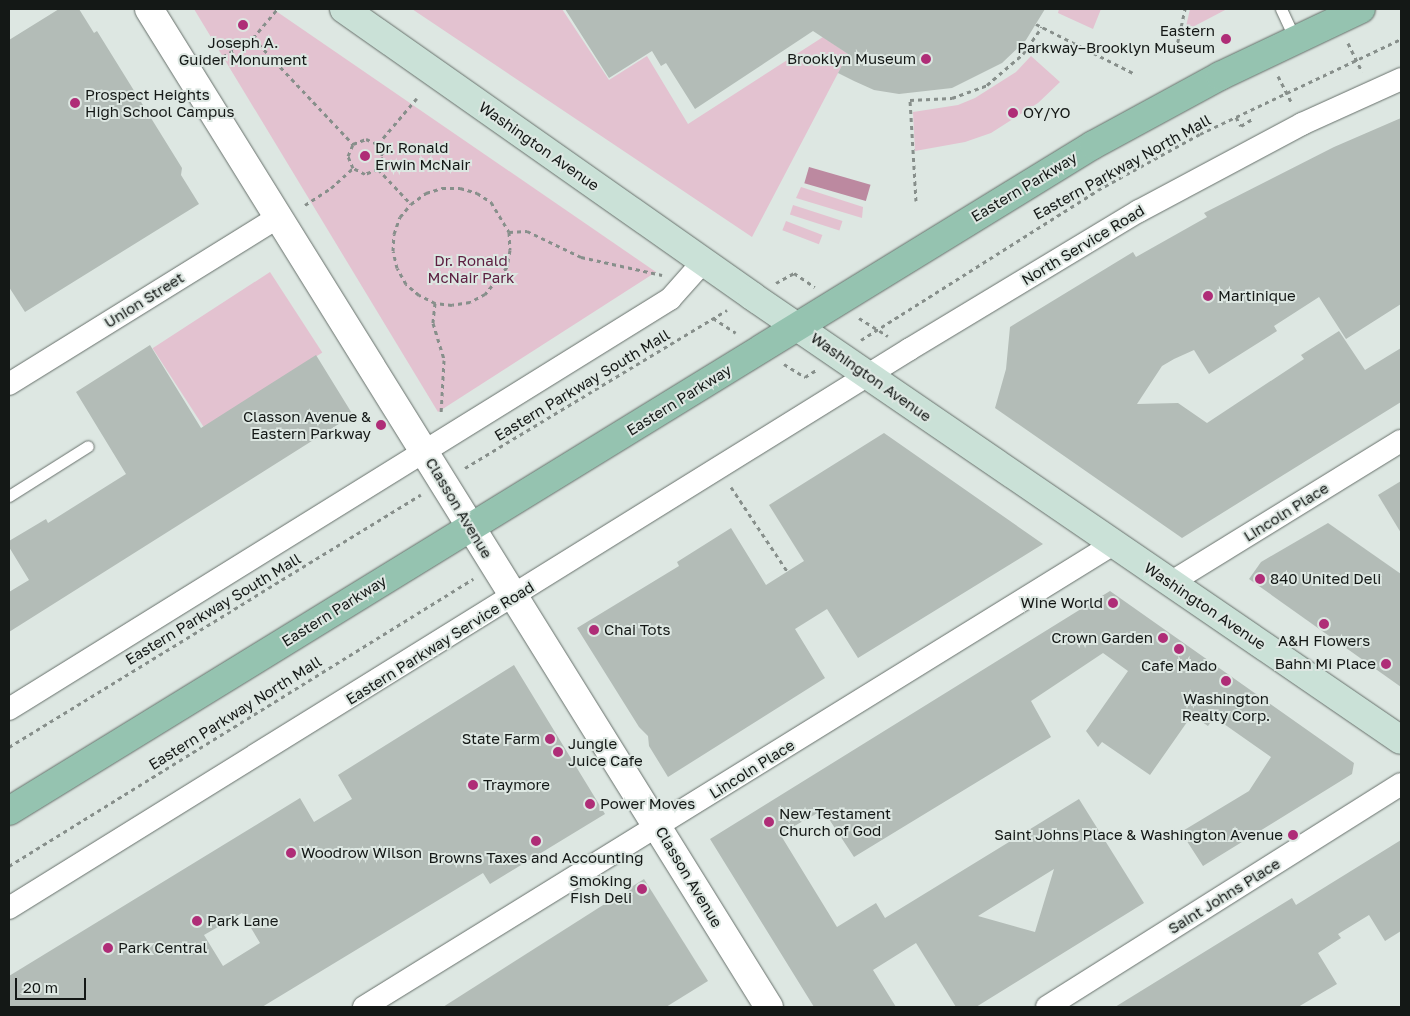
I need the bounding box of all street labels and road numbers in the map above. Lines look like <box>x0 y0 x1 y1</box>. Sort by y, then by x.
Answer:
street label: Washington Avenue <box>475 98 603 194</box>
street label: Eastern Parkway North Mall <box>1030 111 1214 223</box>
street label: Eastern Parkway <box>968 148 1080 226</box>
street label: North Service Road <box>1018 201 1148 289</box>
street label: Union Street <box>101 268 187 332</box>
street label: Eastern Parkway South Mall <box>491 325 673 445</box>
street label: Washington Avenue <box>807 329 935 425</box>
street label: Eastern Parkway <box>623 361 735 439</box>
street label: Classon Avenue <box>422 454 496 562</box>
street label: Lincoln Place <box>1240 479 1332 545</box>
street label: Eastern Parkway South Mall <box>122 549 304 669</box>
street label: Washington Avenue <box>1141 559 1269 653</box>
street label: Eastern Parkway <box>278 572 390 650</box>
street label: Eastern Parkway Service Road <box>343 578 537 708</box>
street label: Eastern Parkway North Mall <box>145 652 325 774</box>
street label: Lincoln Place <box>706 736 798 802</box>
street label: Classon Avenue <box>652 823 726 931</box>
street label: Saint Johns Place <box>1165 854 1283 938</box>

